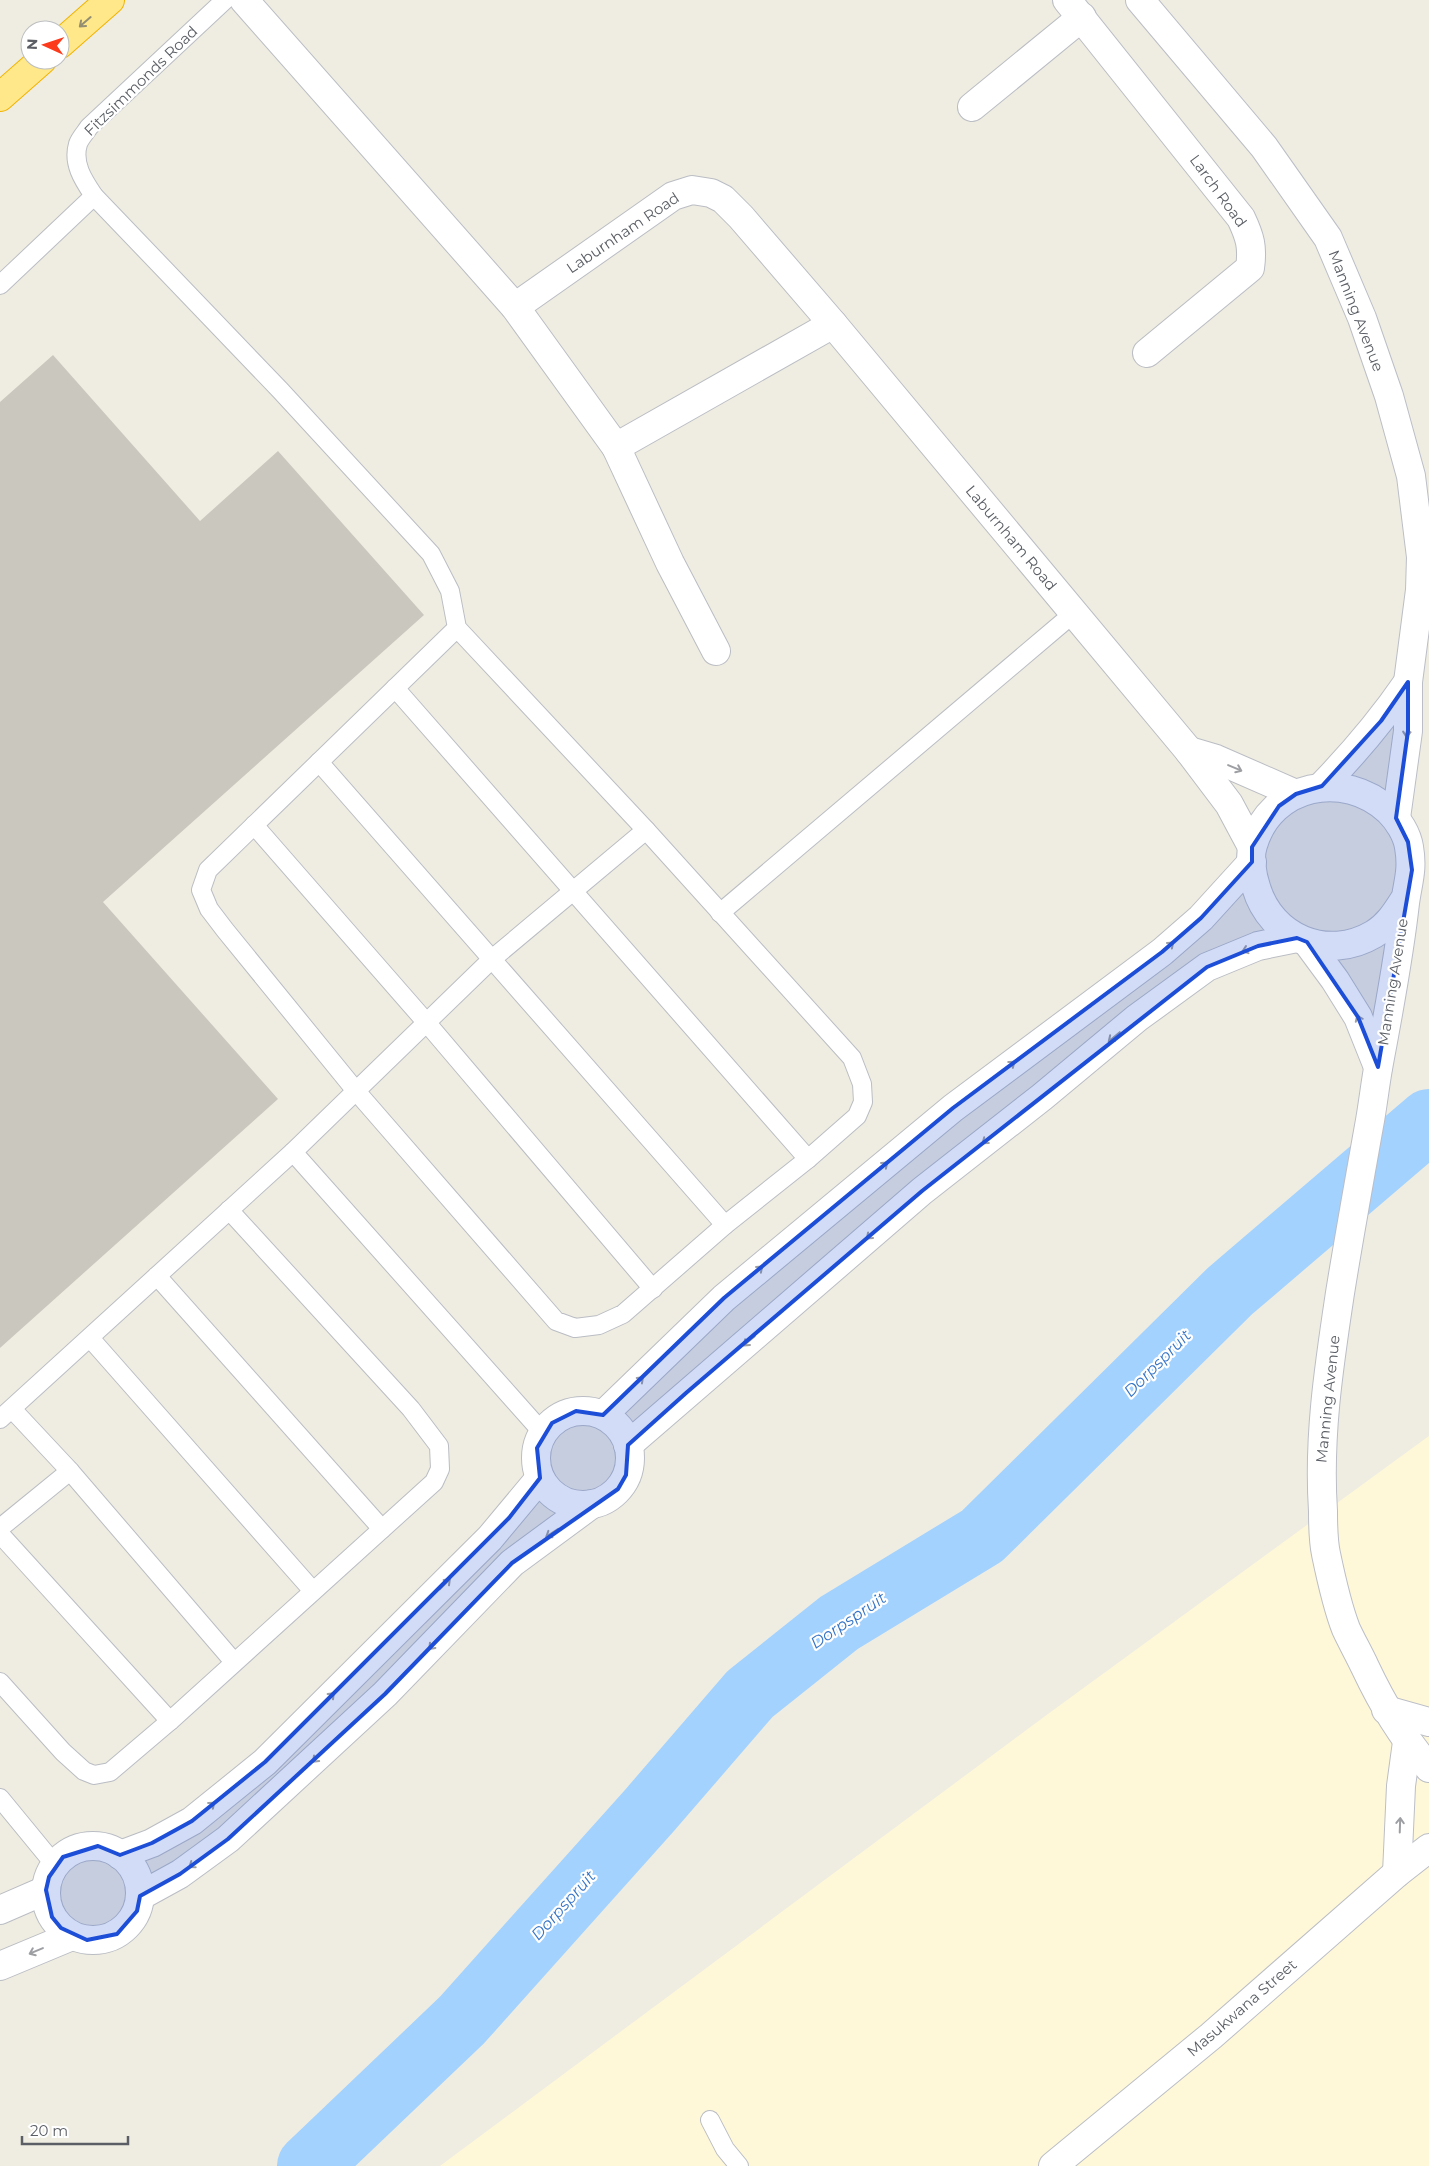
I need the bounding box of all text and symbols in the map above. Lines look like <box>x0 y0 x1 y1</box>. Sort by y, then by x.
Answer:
one-way arrow <box>79 16 92 28</box>
north arrow <box>20 20 70 70</box>
street label: Fitzsimmonds Road <box>80 22 201 140</box>
text: N <box>23 38 41 50</box>
street label: Larch Road <box>1186 151 1251 231</box>
street label: Laburnham Road <box>563 188 683 277</box>
street label: Manning Avenue <box>1325 247 1388 374</box>
street label: Laburnham Road <box>962 481 1061 594</box>
one-way arrow <box>1403 722 1412 738</box>
one-way arrow <box>1227 763 1242 773</box>
street label: Manning Avenue <box>1373 917 1412 1047</box>
one-way arrow <box>1162 941 1175 953</box>
one-way arrow <box>1242 945 1258 954</box>
one-way arrow <box>1354 1015 1364 1030</box>
one-way arrow <box>1108 1031 1121 1042</box>
one-way arrow <box>1002 1061 1016 1071</box>
one-way arrow <box>982 1134 995 1145</box>
one-way arrow <box>875 1162 888 1173</box>
one-way arrow <box>866 1229 879 1240</box>
one-way arrow <box>751 1265 764 1276</box>
water label: Dorpspruit <box>1120 1326 1195 1401</box>
street label: Manning Avenue <box>1311 1334 1344 1464</box>
one-way arrow <box>743 1335 756 1346</box>
one-way arrow <box>632 1376 644 1388</box>
one-way arrow <box>545 1528 559 1538</box>
one-way arrow <box>438 1578 451 1590</box>
water label: Dorpspruit <box>807 1588 890 1653</box>
one-way arrow <box>428 1637 440 1650</box>
one-way arrow <box>323 1692 335 1705</box>
one-way arrow <box>311 1751 324 1763</box>
one-way arrow <box>202 1802 215 1813</box>
one-way arrow <box>1395 1817 1405 1833</box>
one-way arrow <box>188 1858 202 1868</box>
water label: Dorpspruit <box>527 1866 600 1944</box>
one-way arrow <box>29 1946 44 1956</box>
street label: Masukwana Street <box>1183 1955 1300 2060</box>
scale bar <box>22 2114 129 2146</box>
text: 20 m <box>30 2121 68 2140</box>

